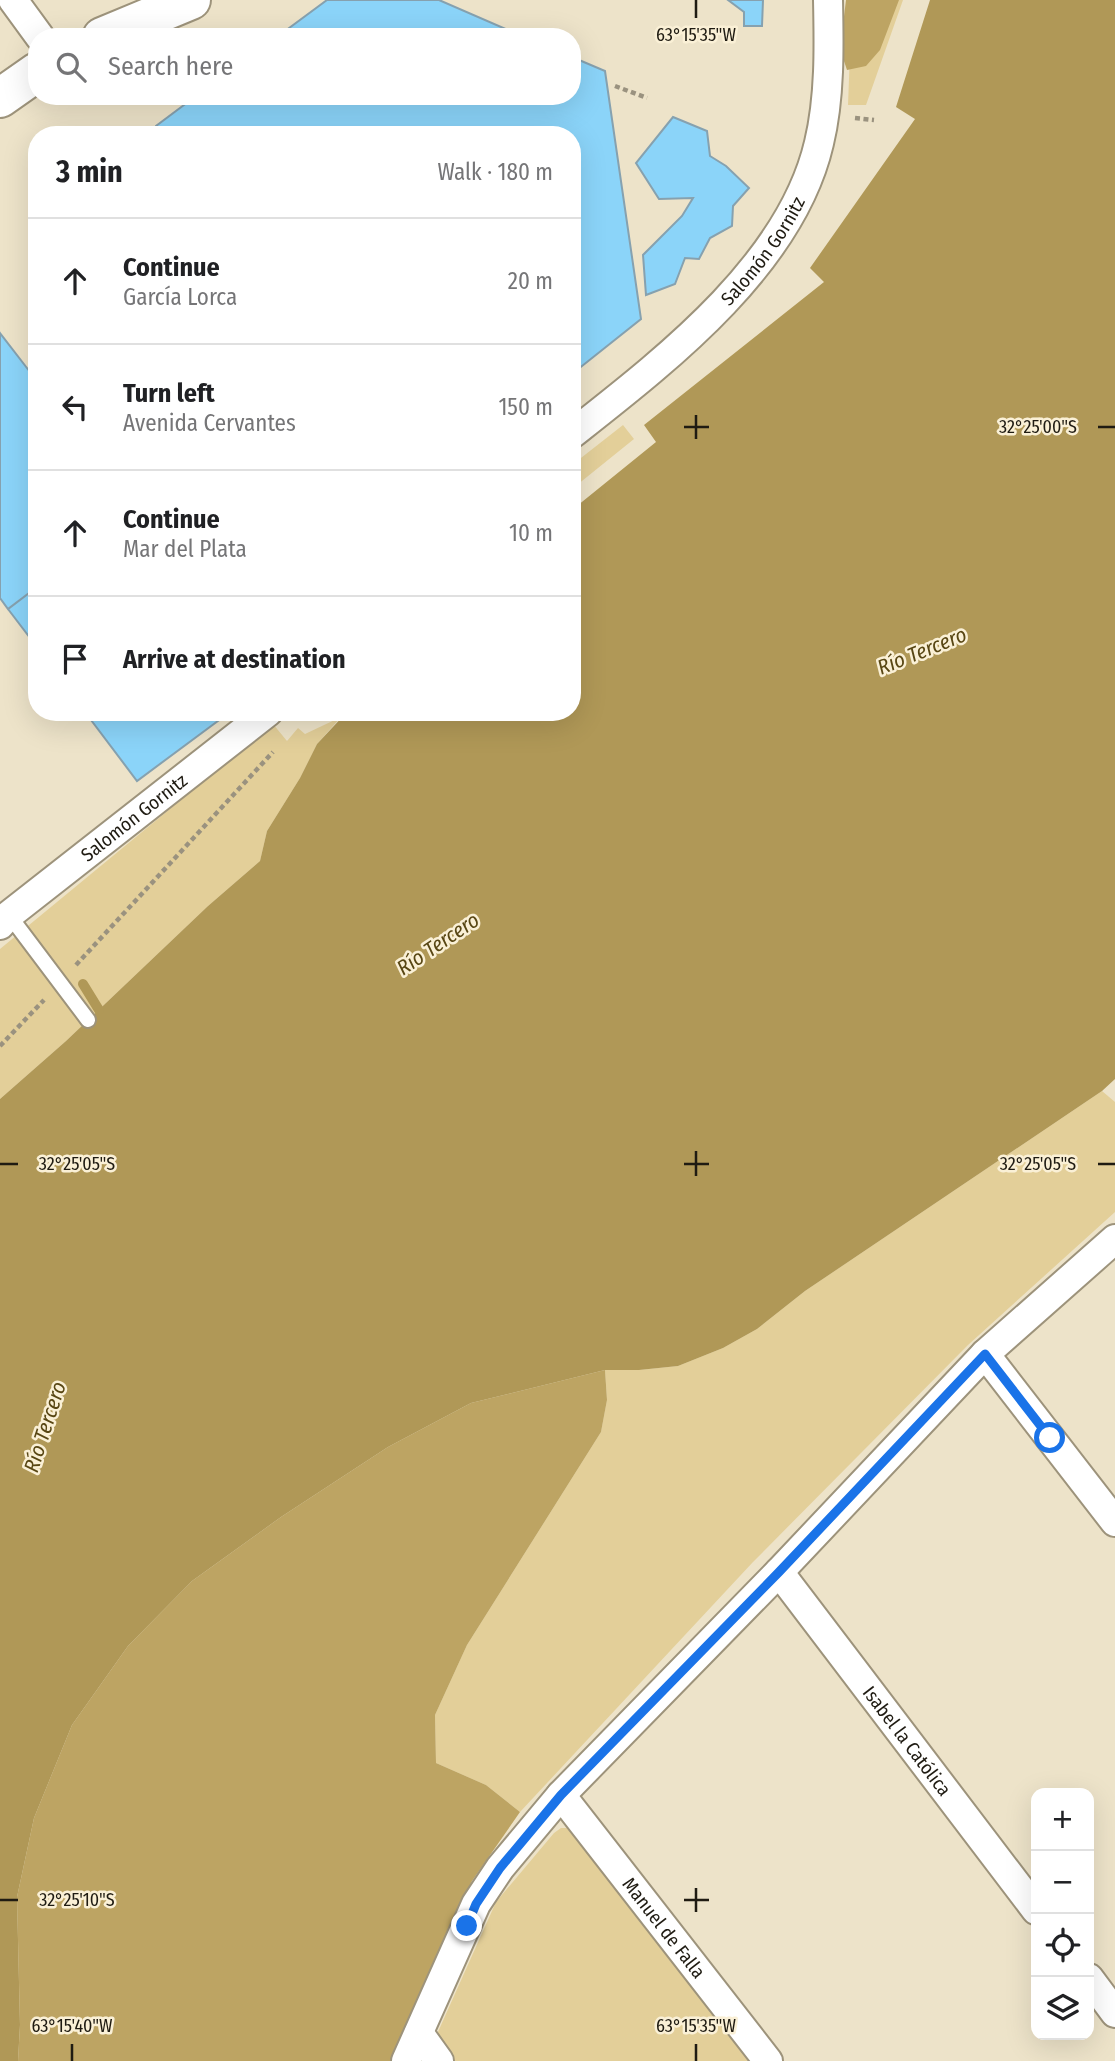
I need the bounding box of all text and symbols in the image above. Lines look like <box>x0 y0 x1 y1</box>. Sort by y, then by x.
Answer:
text: 63°15'35"W <box>656 24 736 46</box>
search box <box>28 28 581 105</box>
icon: search <box>52 48 90 86</box>
text: Search here <box>108 51 233 82</box>
text: 3 min <box>56 154 123 190</box>
text: Walk · 180 m <box>437 158 553 186</box>
street label: Salomón Gornitz <box>716 193 810 310</box>
text: Continue <box>123 252 220 283</box>
icon: ahead <box>56 262 94 300</box>
text: 20 m <box>508 267 553 295</box>
text: García Lorca <box>123 283 237 311</box>
text: Turn left <box>123 378 215 409</box>
icon: left <box>56 388 94 426</box>
text: 150 m <box>498 393 553 421</box>
text: Avenida Cervantes <box>123 409 296 437</box>
text: 32°25'00"S <box>999 416 1077 438</box>
text: Continue <box>123 504 220 535</box>
icon: ahead <box>56 514 94 552</box>
text: 10 m <box>509 519 553 547</box>
text: Mar del Plata <box>123 535 247 563</box>
water label: Río Tercero <box>874 621 970 681</box>
icon: arrive <box>56 640 94 678</box>
text: Arrive at destination <box>123 644 346 675</box>
street label: Salomón Gornitz <box>76 769 192 866</box>
water label: Río Tercero <box>392 907 484 981</box>
text: 32°25'05"S <box>39 1153 115 1175</box>
text: 32°25'05"S <box>1000 1153 1076 1175</box>
water label: Río Tercero <box>18 1378 72 1476</box>
route start <box>1034 1422 1065 1453</box>
street label: Isabel la Católica <box>858 1682 956 1800</box>
map controls <box>1031 1788 1094 2040</box>
button: + <box>1031 1788 1094 1851</box>
button: − <box>1031 1851 1094 1914</box>
street label: Manuel de Falla <box>617 1873 710 1983</box>
text: 32°25'10"S <box>39 1889 115 1911</box>
route end <box>451 1910 482 1941</box>
button: locate <box>1031 1914 1094 1977</box>
button: layers <box>1031 1977 1094 2040</box>
text: 63°15'40"W <box>31 2015 113 2037</box>
text: 63°15'35"W <box>656 2015 736 2037</box>

